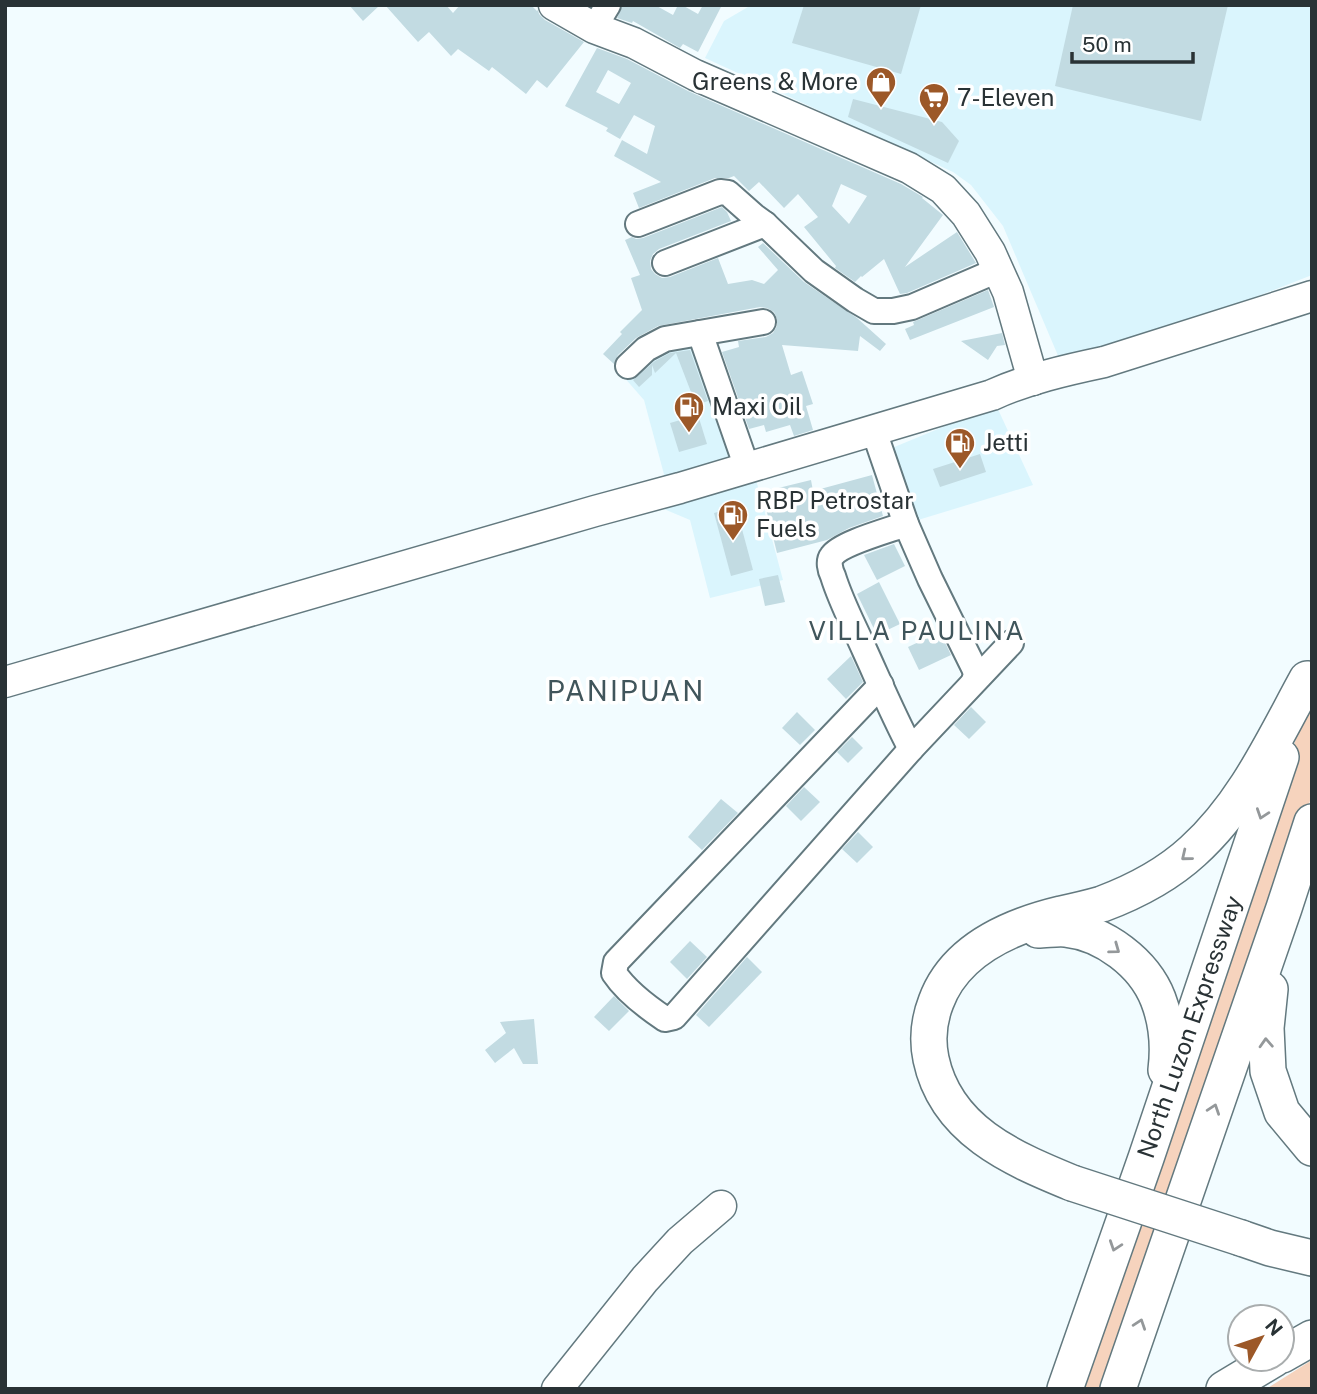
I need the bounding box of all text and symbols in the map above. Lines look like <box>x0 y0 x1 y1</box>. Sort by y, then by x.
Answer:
scale bar <box>1072 21 1193 65</box>
text: 50 m <box>1082 32 1132 57</box>
shop icon: Greens & More <box>864 65 898 109</box>
place label: Greens & More <box>692 67 858 95</box>
supermarket icon: 7-Eleven <box>917 81 951 125</box>
place label: 7-Eleven <box>957 83 1054 111</box>
fuel station icon: Maxi Oil <box>672 390 706 434</box>
place label: Maxi Oil <box>712 392 802 420</box>
fuel station icon: Jetti <box>943 426 977 470</box>
place label: Jetti <box>983 428 1029 456</box>
place label: RBP Petrostar Fuels <box>756 486 914 542</box>
fuel station icon: RBP Petrostar Fuels <box>716 498 750 542</box>
district label: VILLA PAULINA <box>808 615 1026 646</box>
district label: PANIPUAN <box>547 674 705 707</box>
one-way arrow <box>1256 807 1270 819</box>
one-way arrow <box>1182 847 1194 860</box>
street label: North Luzon Expressway <box>1131 892 1247 1162</box>
one-way arrow <box>1107 941 1120 953</box>
one-way arrow <box>1259 1038 1274 1049</box>
one-way arrow <box>1206 1104 1220 1116</box>
one-way arrow <box>1109 1239 1123 1251</box>
north arrow <box>1226 1303 1296 1373</box>
text: N <box>1261 1314 1287 1340</box>
one-way arrow <box>1132 1319 1146 1331</box>

